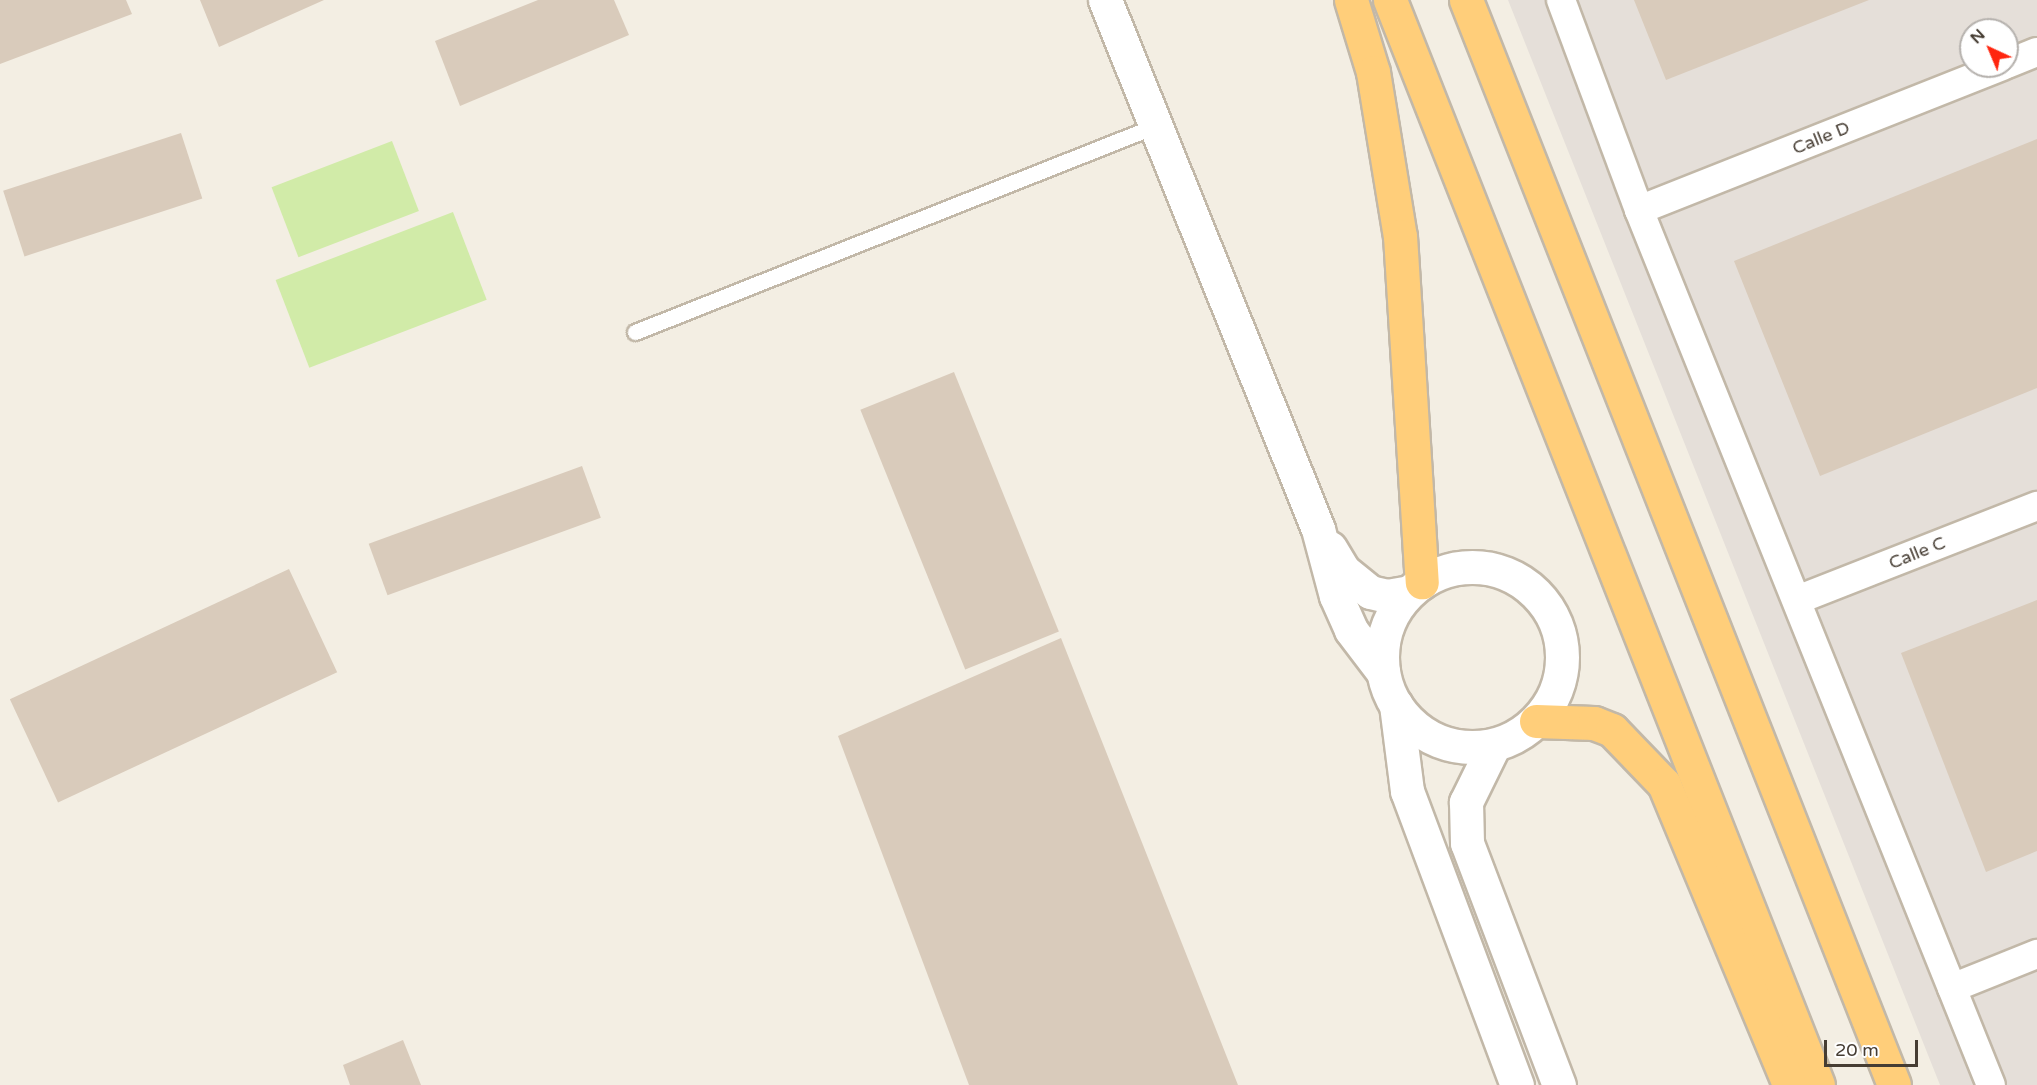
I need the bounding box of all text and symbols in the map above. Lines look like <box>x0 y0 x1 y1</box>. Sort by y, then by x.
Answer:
north arrow <box>1959 18 2019 78</box>
text: N <box>1966 25 1989 48</box>
street label: Calle D <box>1789 117 1853 159</box>
street label: Calle C <box>1886 532 1948 574</box>
scale bar <box>1827 1028 1922 1066</box>
text: 20 m <box>1835 1039 1879 1061</box>

